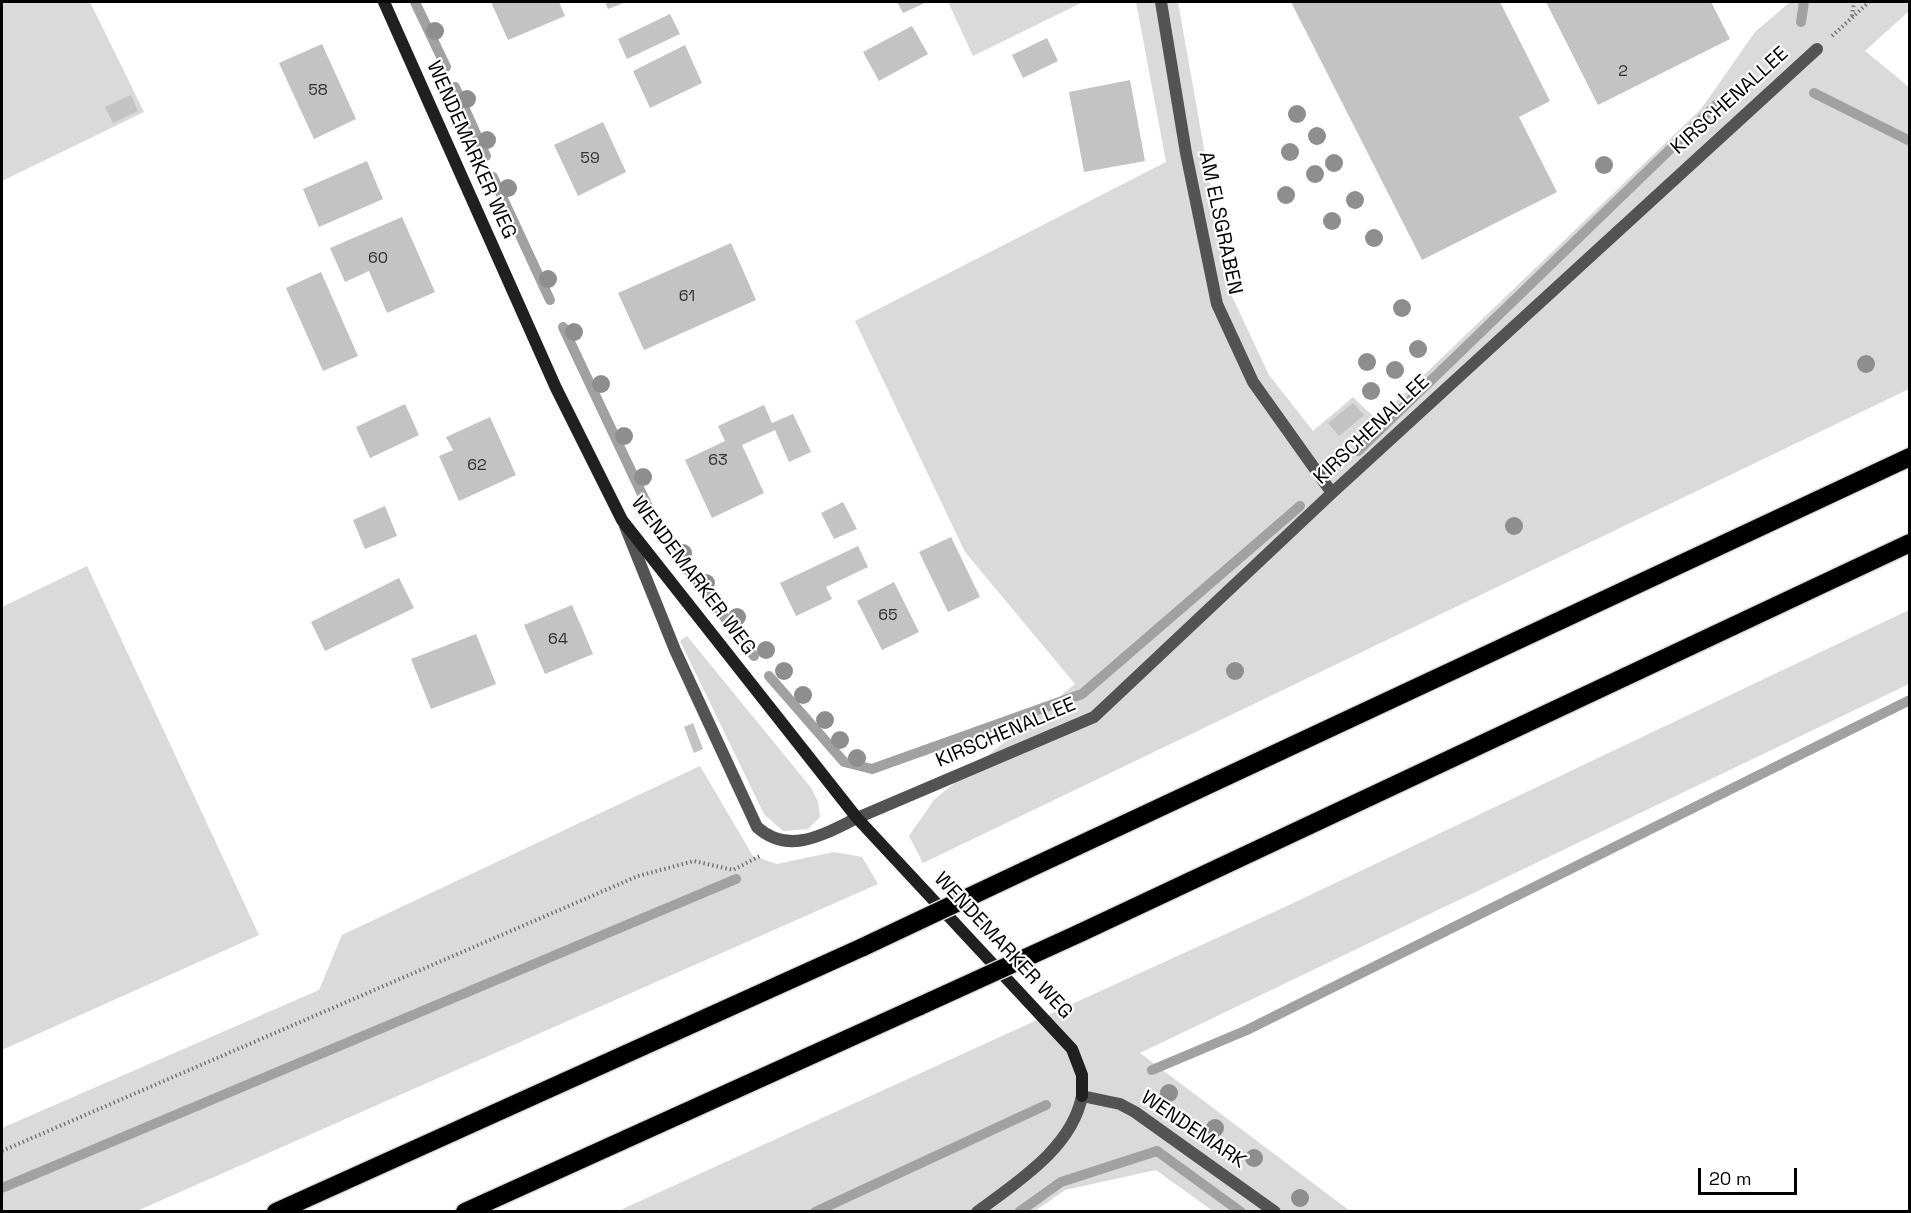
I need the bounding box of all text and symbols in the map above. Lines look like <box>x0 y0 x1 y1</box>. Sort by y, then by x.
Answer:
street label: KIRSCHENALLEE <box>1666 42 1794 160</box>
street label: WENDEMARKER WEG <box>421 57 521 243</box>
house number: 2 <box>1618 62 1628 82</box>
house number: 58 <box>308 81 328 101</box>
house number: 59 <box>580 149 600 169</box>
street label: AM ELSGRABEN <box>1193 149 1247 297</box>
house number: 60 <box>368 249 388 269</box>
house number: 61 <box>679 287 695 307</box>
street label: KIRSCHENALLEE <box>1309 370 1435 490</box>
house number: 63 <box>708 451 728 471</box>
house number: 62 <box>467 456 487 476</box>
street label: WENDEMARKER WEG <box>626 492 760 660</box>
house number: 65 <box>878 606 898 626</box>
house number: 64 <box>548 630 568 650</box>
street label: KIRSCHENALLEE <box>933 693 1079 773</box>
street label: WENDEMARKER WEG <box>929 868 1077 1024</box>
street label: WENDEMARK <box>1136 1086 1250 1174</box>
scale bar <box>1701 1156 1800 1194</box>
text: 20 m <box>1709 1167 1752 1190</box>

